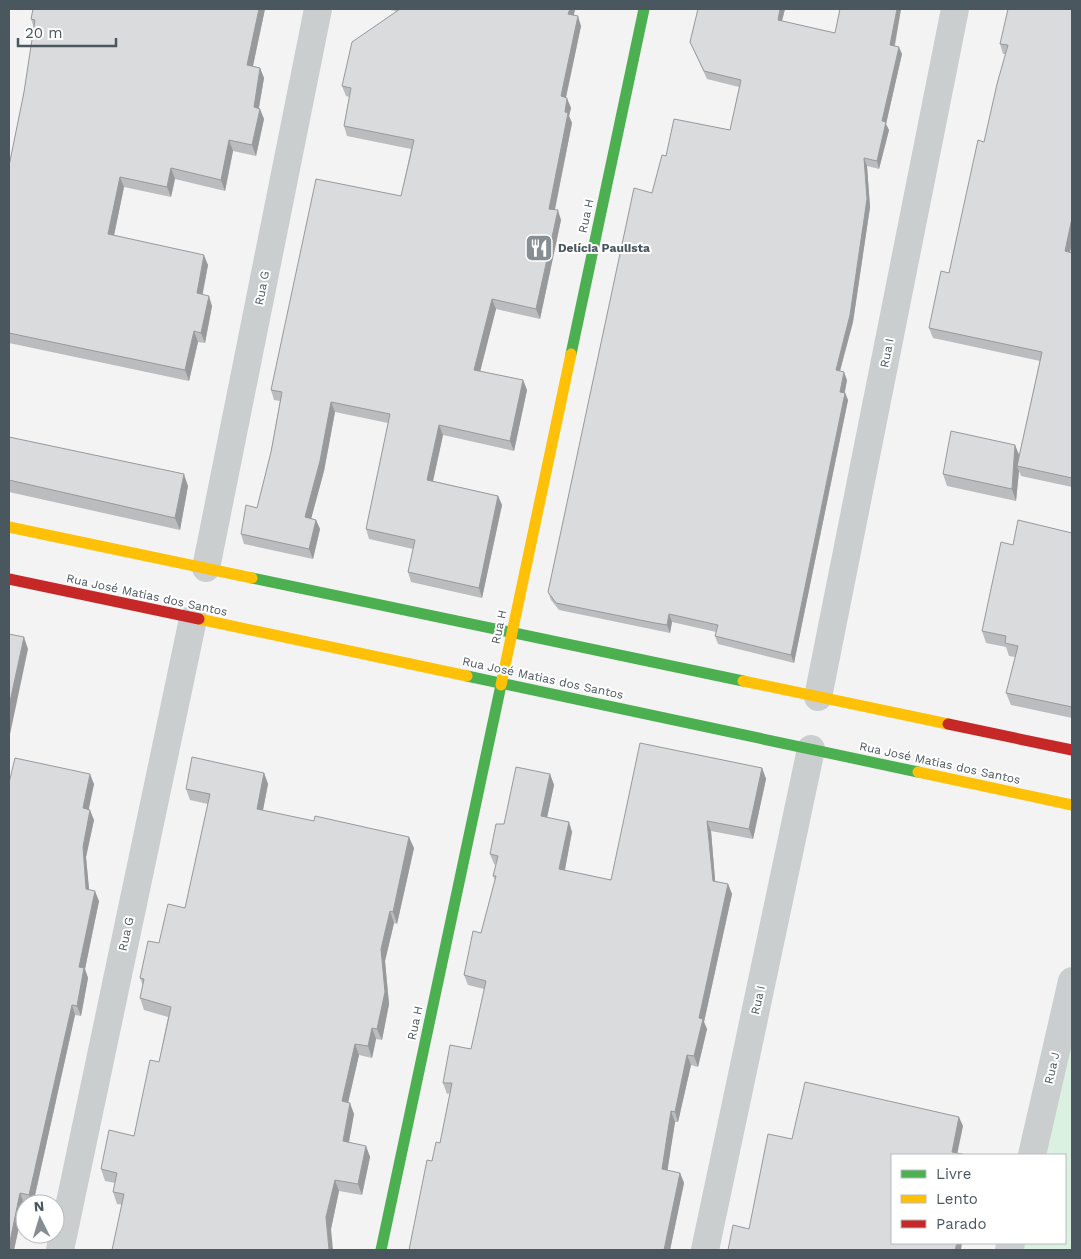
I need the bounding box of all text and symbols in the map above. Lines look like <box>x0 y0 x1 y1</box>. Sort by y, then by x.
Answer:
scale bar <box>18 15 115 47</box>
text: 20 m <box>25 24 63 42</box>
street label: Rua H <box>576 198 596 234</box>
restaurant icon: Delícia Paulista <box>524 233 554 263</box>
place label: Delícia Paulista <box>558 241 650 255</box>
street label: Rua G <box>252 270 272 306</box>
street label: Rua I <box>877 337 897 369</box>
street label: Rua José Matias dos Santos <box>65 571 229 619</box>
street label: Rua H <box>489 609 509 645</box>
street label: Rua José Matias dos Santos <box>461 654 625 702</box>
street label: Rua José Matias dos Santos <box>858 739 1022 787</box>
street label: Rua G <box>116 916 136 952</box>
street label: Rua I <box>748 984 768 1016</box>
street label: Rua H <box>405 1005 425 1041</box>
street label: Rua J <box>1042 1051 1062 1085</box>
legend <box>891 1154 1066 1244</box>
text: Livre <box>936 1165 971 1183</box>
text: Lento <box>936 1190 978 1208</box>
north arrow <box>15 1194 65 1244</box>
text: N <box>33 1198 45 1214</box>
text: Parado <box>936 1215 986 1233</box>

